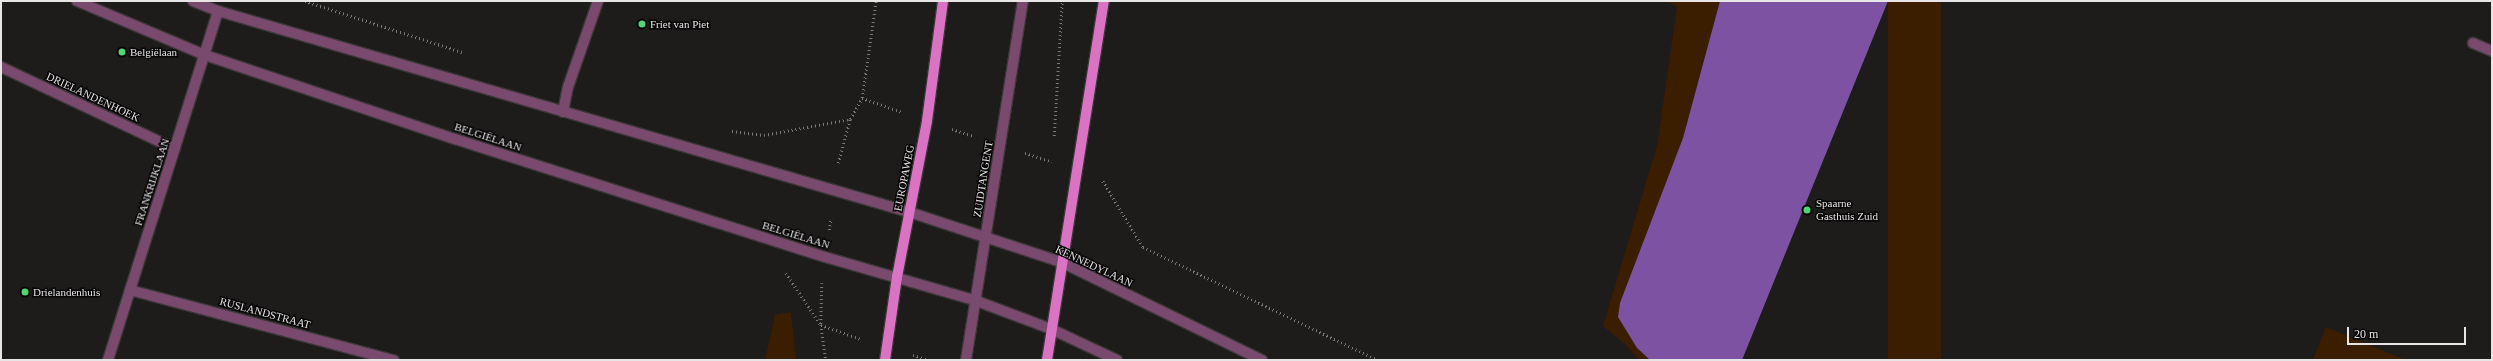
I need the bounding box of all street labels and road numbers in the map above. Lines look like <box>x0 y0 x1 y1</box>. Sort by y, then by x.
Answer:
street label: DRIELANDENHOEK <box>44 70 142 124</box>
street label: BELGIËLAAN <box>453 120 523 154</box>
street label: FRANKRIJKLAAN <box>132 137 172 227</box>
street label: ZUIDTANGENT <box>970 140 996 218</box>
street label: EUROPAWEG <box>891 144 917 212</box>
street label: BELGIËLAAN <box>761 219 831 251</box>
street label: KENNEDYLAAN <box>1053 242 1135 290</box>
street label: RUSLANDSTRAAT <box>218 295 312 331</box>

